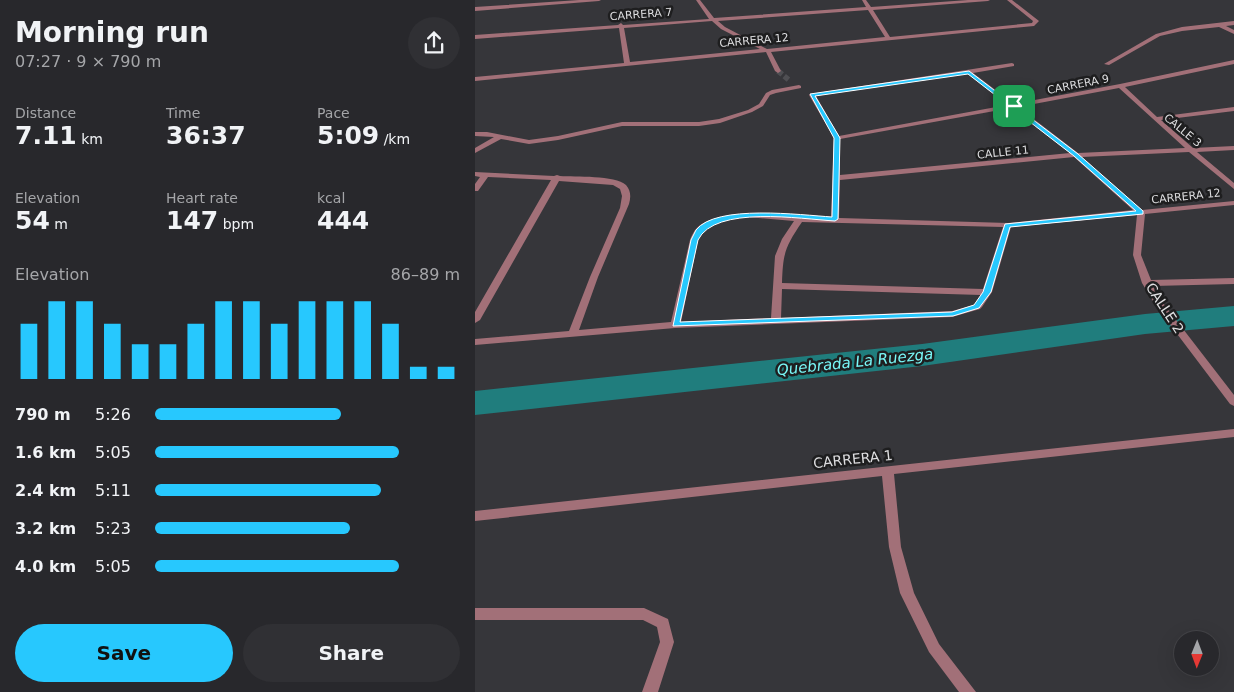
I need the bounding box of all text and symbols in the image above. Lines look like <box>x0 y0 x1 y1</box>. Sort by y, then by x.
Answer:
street label: CARRERA 7 <box>609 6 673 23</box>
text: Morning run <box>15 16 209 49</box>
button: share <box>408 17 460 69</box>
street label: CARRERA 12 <box>719 31 789 50</box>
text: 07:27 · 9 × 790 m <box>15 52 161 71</box>
street label: CARRERA 9 <box>1046 72 1110 97</box>
pin <box>993 85 1035 127</box>
icon: arrive <box>1000 92 1028 120</box>
text: Distance <box>15 105 76 121</box>
text: Time <box>166 105 200 121</box>
text: Pace <box>317 105 350 121</box>
street label: CALLE 3 <box>1161 111 1204 150</box>
text: 7.11 <box>15 121 77 150</box>
text: 36:37 <box>166 121 246 150</box>
text: 5:09 <box>317 121 379 150</box>
text: km <box>77 131 103 147</box>
text: /km <box>379 131 410 147</box>
street label: CALLE 11 <box>977 143 1030 162</box>
street label: CARRERA 12 <box>1151 186 1221 207</box>
text: Elevation <box>15 190 80 206</box>
text: Heart rate <box>166 190 238 206</box>
text: kcal <box>317 190 345 206</box>
text: 54 <box>15 206 50 235</box>
text: 147 <box>166 206 218 235</box>
text: 444 <box>317 206 369 235</box>
text: m <box>50 216 68 232</box>
text: bpm <box>218 216 254 232</box>
text: Elevation <box>15 265 89 284</box>
text: 86–89 m <box>391 265 460 284</box>
street label: CALLE 2 <box>1143 280 1187 336</box>
water label: Quebrada La Ruezga <box>776 345 934 379</box>
text: 790 m <box>15 405 71 424</box>
text: 5:26 <box>95 405 131 424</box>
text: 1.6 km <box>15 443 76 462</box>
text: 5:05 <box>95 443 131 462</box>
street label: CARRERA 1 <box>813 447 893 471</box>
text: 2.4 km <box>15 481 76 500</box>
text: 5:11 <box>95 481 131 500</box>
text: 3.2 km <box>15 519 76 538</box>
text: 5:23 <box>95 519 131 538</box>
text: 4.0 km <box>15 557 76 576</box>
text: 5:05 <box>95 557 131 576</box>
button: Save <box>15 624 233 682</box>
button: Share <box>243 624 460 682</box>
north arrow <box>1174 631 1219 676</box>
map controls <box>1174 631 1219 676</box>

